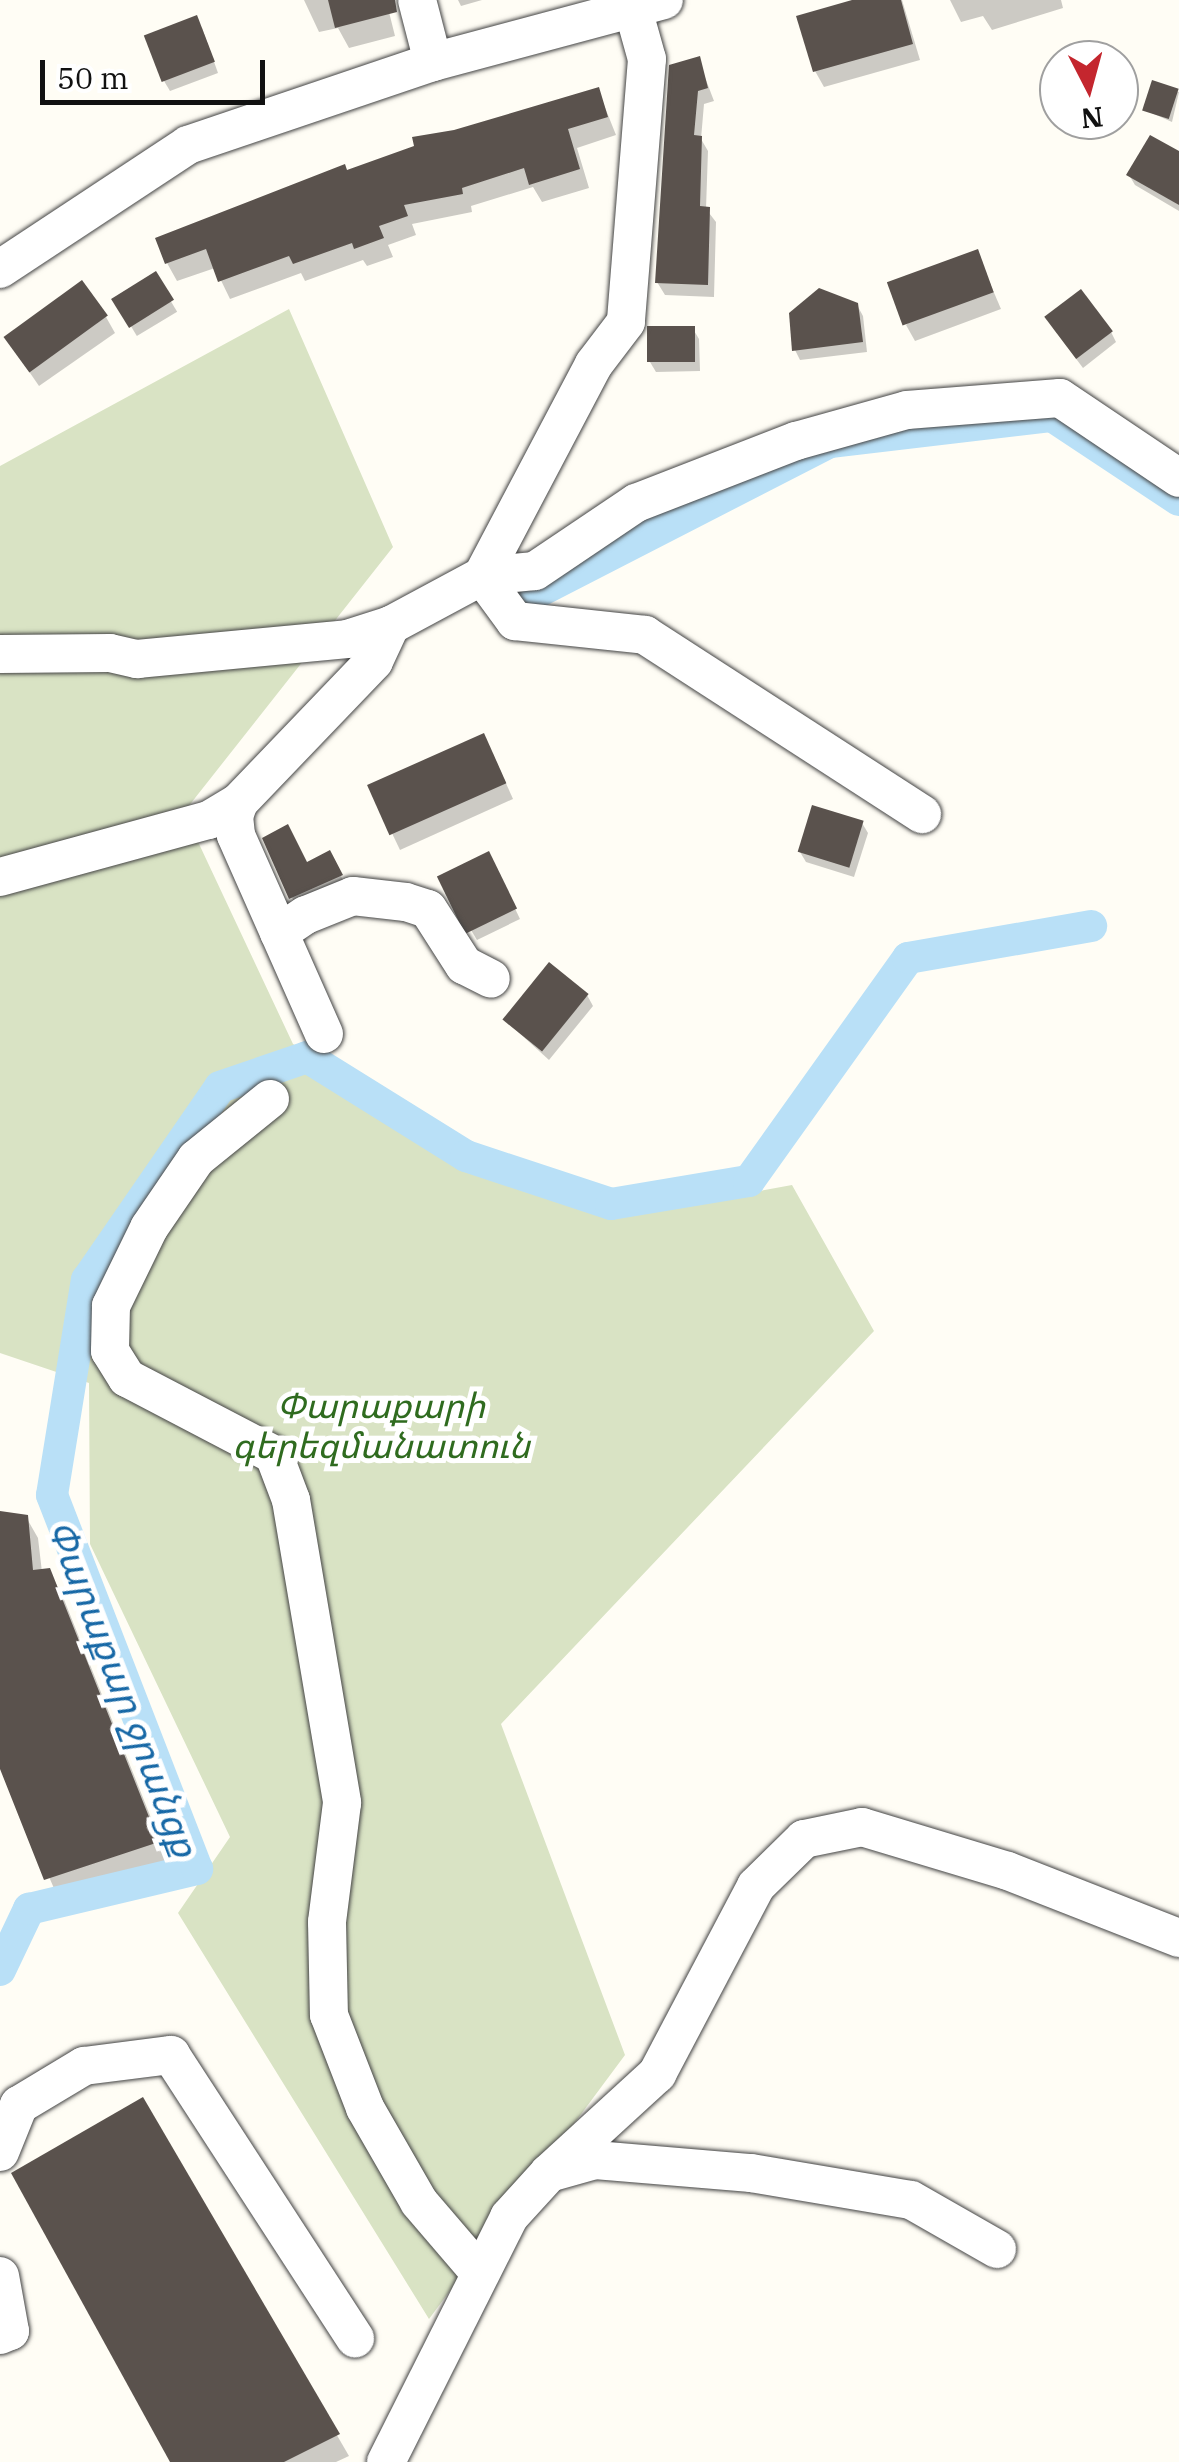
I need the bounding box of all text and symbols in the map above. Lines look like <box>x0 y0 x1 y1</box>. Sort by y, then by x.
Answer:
scale bar <box>45 40 270 102</box>
north arrow <box>1039 40 1139 140</box>
text: 50 m <box>57 58 129 97</box>
text: N <box>1079 99 1105 138</box>
park label: Փարաքարի գերեզմանատուն <box>232 1384 530 1466</box>
water label: Փարաքար ջրանցք <box>39 1513 209 1863</box>

